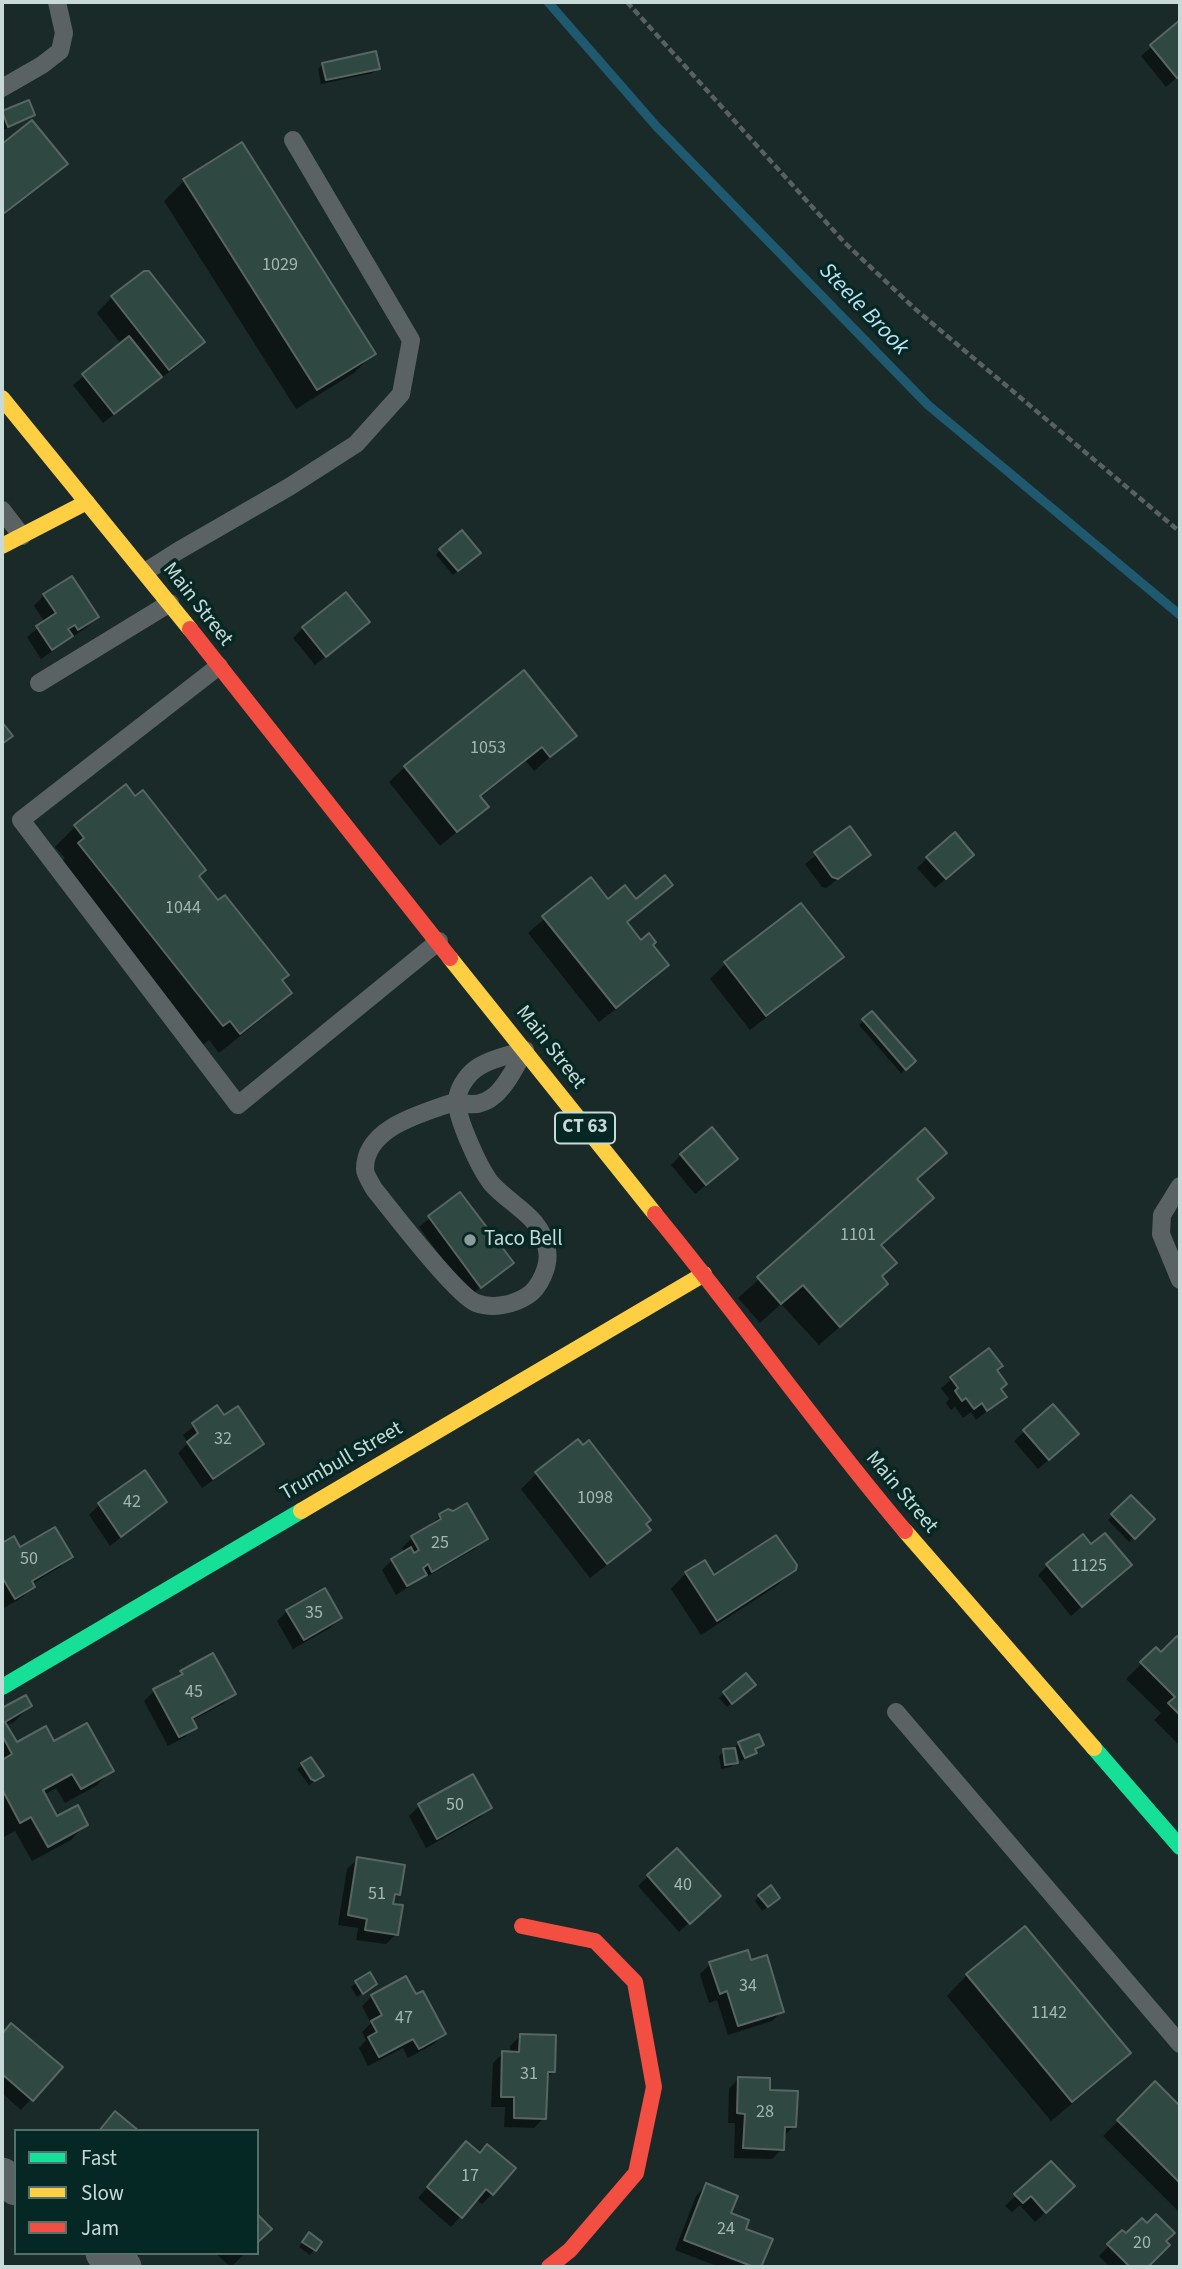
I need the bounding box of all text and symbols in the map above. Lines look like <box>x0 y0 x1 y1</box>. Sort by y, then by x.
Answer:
house number: 1029 <box>262 255 298 277</box>
water label: Steele Brook <box>812 258 914 362</box>
street label: Main Street <box>156 558 238 652</box>
house number: 1053 <box>470 738 506 760</box>
house number: 1044 <box>165 898 201 920</box>
street label: Main Street <box>509 1001 591 1095</box>
road number: CT 63 <box>555 1112 615 1144</box>
house number: 1101 <box>840 1225 876 1247</box>
place label: Taco Bell <box>484 1227 563 1253</box>
marker: Taco Bell <box>462 1232 478 1248</box>
street label: Trumbull Street <box>276 1417 408 1507</box>
house number: 32 <box>214 1429 232 1451</box>
street label: Main Street <box>859 1447 943 1539</box>
house number: 1098 <box>577 1488 613 1510</box>
house number: 42 <box>123 1492 141 1514</box>
house number: 25 <box>431 1533 449 1555</box>
house number: 50 <box>20 1549 38 1571</box>
house number: 1125 <box>1071 1556 1107 1578</box>
house number: 35 <box>305 1603 323 1625</box>
house number: 45 <box>185 1682 203 1704</box>
house number: 50 <box>446 1795 464 1817</box>
house number: 40 <box>674 1875 692 1897</box>
house number: 51 <box>368 1884 386 1906</box>
house number: 34 <box>739 1976 757 1998</box>
house number: 1142 <box>1031 2003 1067 2025</box>
house number: 47 <box>395 2008 413 2030</box>
house number: 31 <box>520 2064 538 2086</box>
house number: 28 <box>756 2102 774 2124</box>
legend <box>14 2129 259 2255</box>
text: Fast <box>81 2143 117 2173</box>
house number: 17 <box>461 2166 479 2188</box>
text: Slow <box>81 2178 124 2208</box>
text: Jam <box>81 2213 119 2243</box>
house number: 24 <box>717 2219 735 2241</box>
house number: 20 <box>1133 2233 1151 2255</box>

